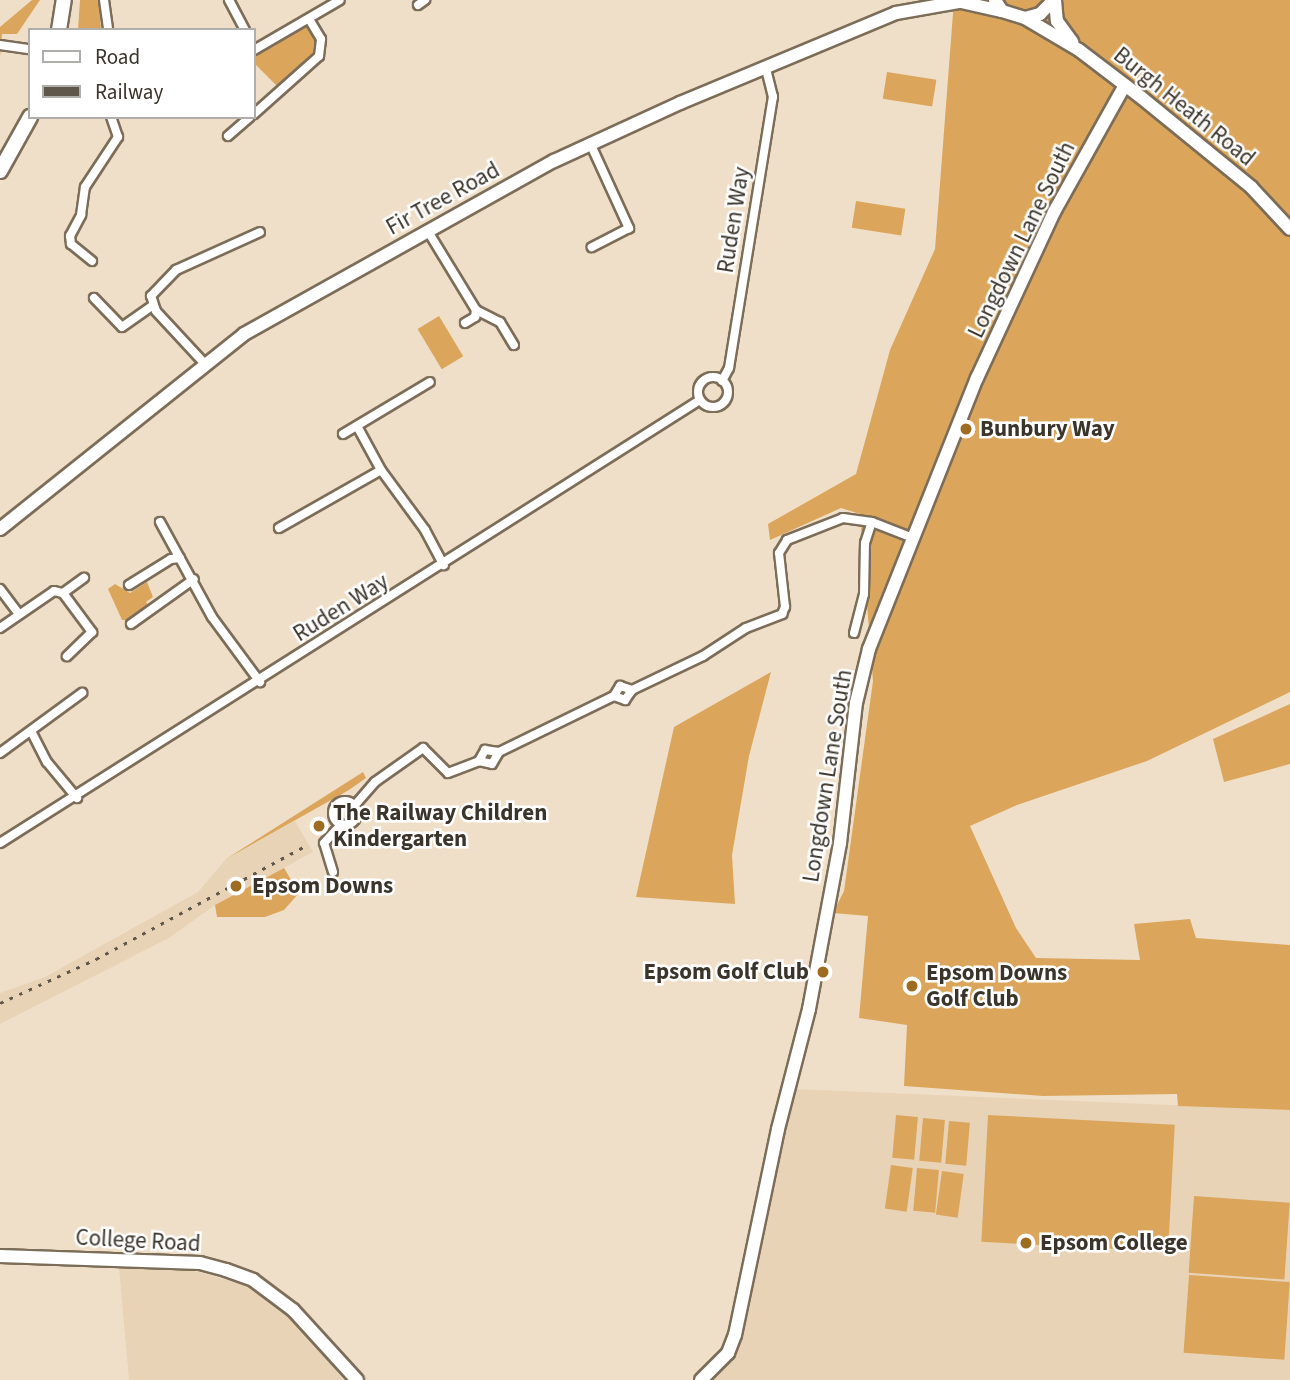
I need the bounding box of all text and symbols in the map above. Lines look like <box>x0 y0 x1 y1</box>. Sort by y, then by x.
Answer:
legend <box>28 28 256 119</box>
street label: Burgh Heath Road <box>1108 41 1260 173</box>
text: Road <box>95 42 140 72</box>
text: Railway <box>95 77 163 107</box>
street label: Longdown Lane South <box>962 137 1082 343</box>
street label: Fir Tree Road <box>381 157 505 241</box>
street label: Ruden Way <box>712 165 756 275</box>
place label: Bunbury Way <box>980 415 1115 443</box>
marker: Bunbury Way <box>958 421 974 437</box>
street label: Ruden Way <box>288 568 394 648</box>
street label: Longdown Lane South <box>798 668 858 884</box>
place label: The Railway Children Kindergarten <box>333 799 547 853</box>
marker: The Railway Children Kindergarten <box>311 818 327 834</box>
place label: Epsom Downs <box>252 872 393 900</box>
marker: Epsom Downs <box>226 876 246 896</box>
place label: Epsom Golf Club <box>643 958 809 986</box>
place label: Epsom Downs Golf Club <box>926 959 1067 1013</box>
marker: Epsom Golf Club <box>815 964 831 980</box>
marker: Epsom Downs Golf Club <box>904 978 920 994</box>
street label: College Road <box>75 1224 201 1258</box>
place label: Epsom College <box>1040 1229 1188 1257</box>
marker: Epsom College <box>1018 1235 1034 1251</box>

